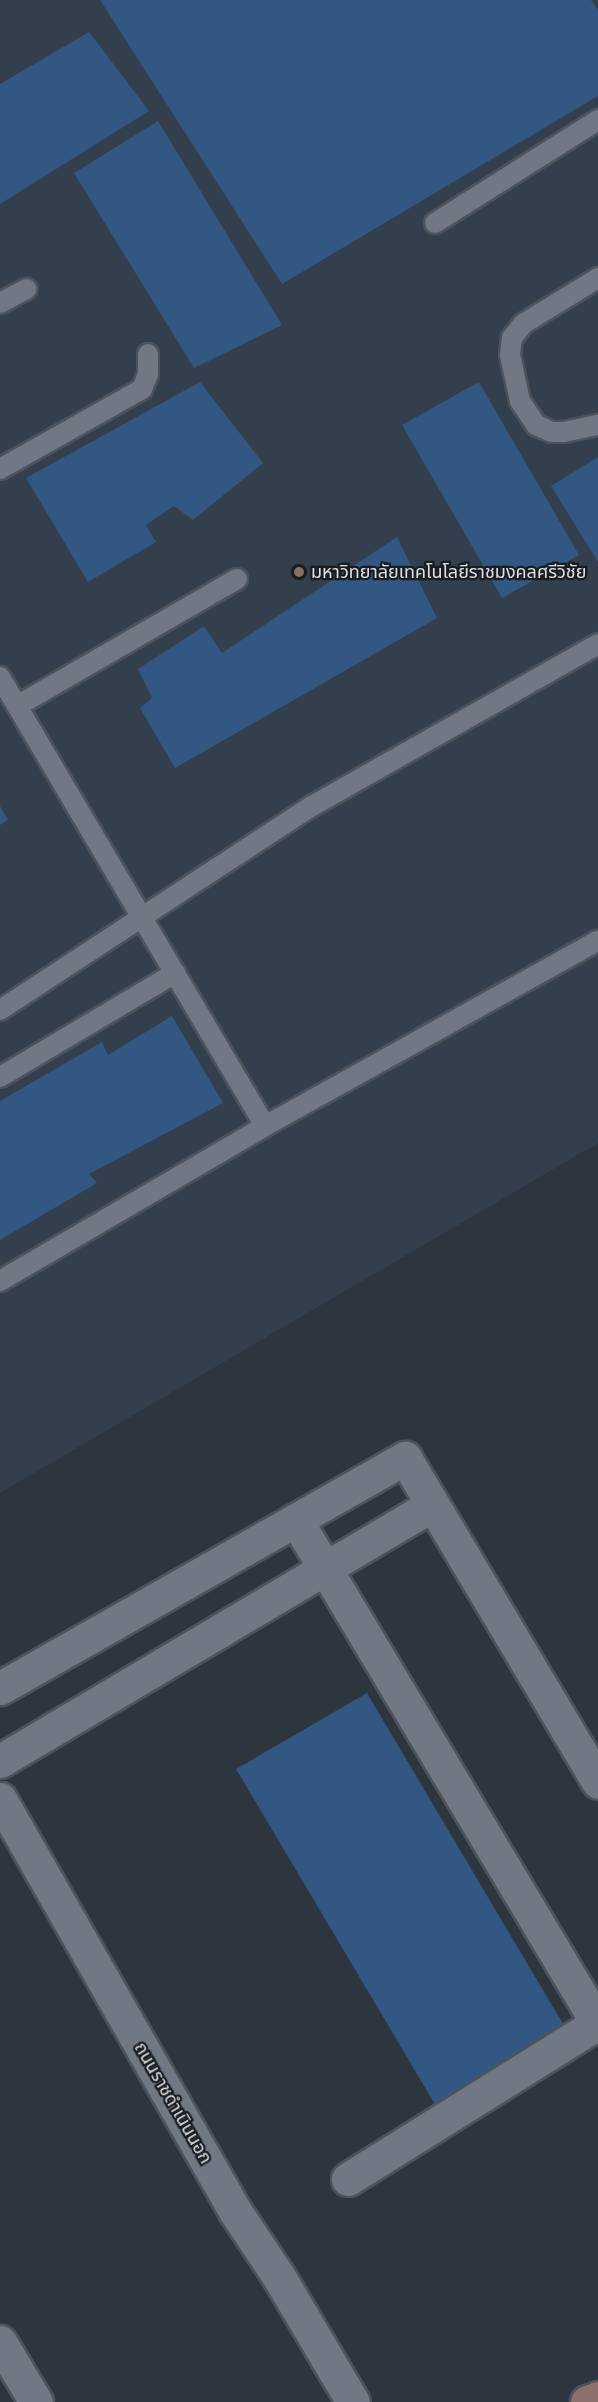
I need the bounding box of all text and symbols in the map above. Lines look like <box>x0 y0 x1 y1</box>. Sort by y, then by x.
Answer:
place label: มหาวิทยาลัยเทคโนโลยีราชมงคลศรีวิชัย <box>311 561 586 583</box>
marker: มหาวิทยาลัยเทคโนโลยีราชมงคลศรีวิชัย <box>292 565 306 579</box>
street label: ถนนราชดำเนินนอก <box>129 2038 217 2168</box>

